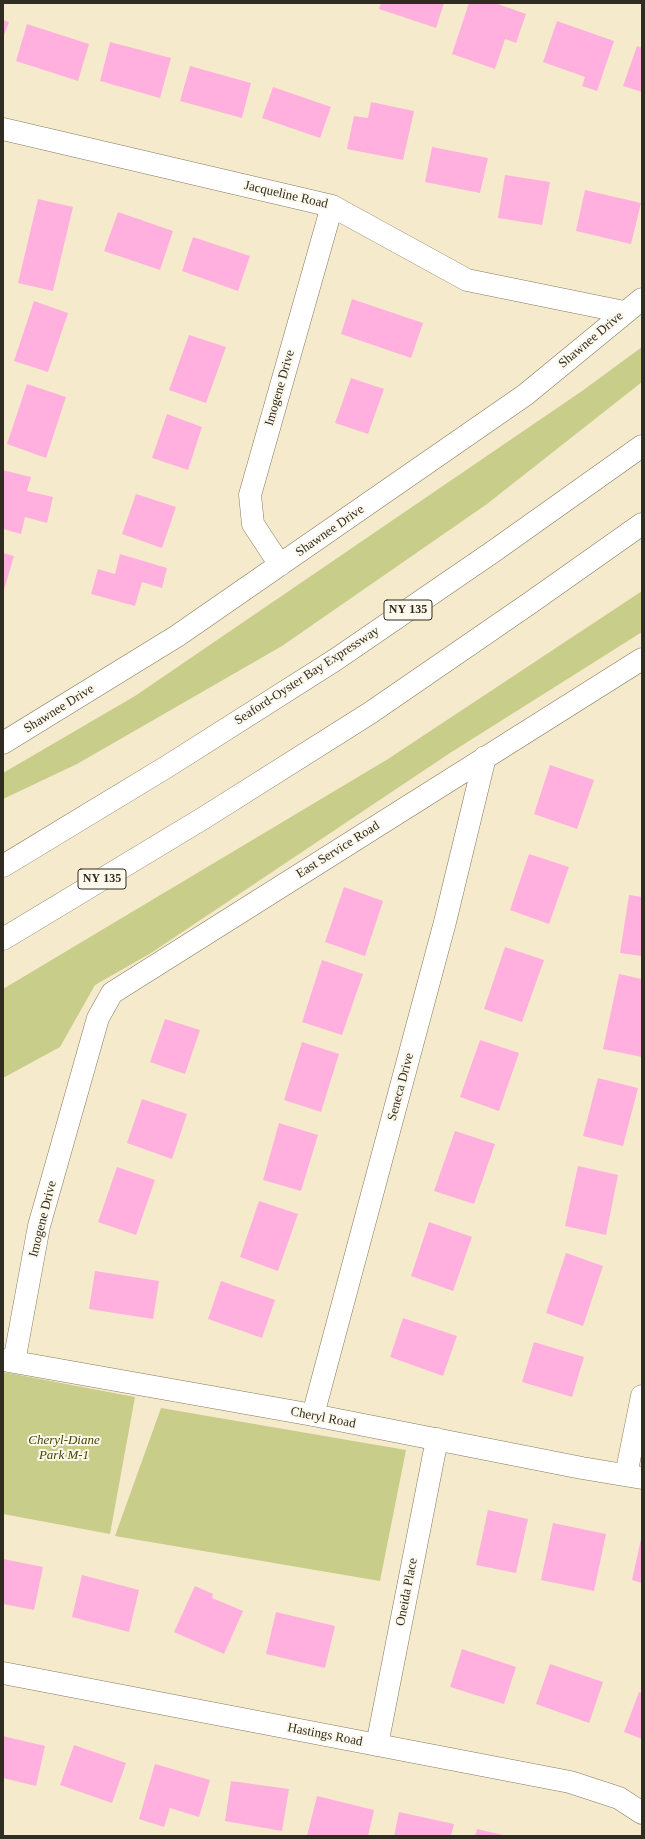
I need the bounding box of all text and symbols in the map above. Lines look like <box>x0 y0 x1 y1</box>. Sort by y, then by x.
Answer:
street label: Jacqueline Road <box>243 178 329 212</box>
street label: Shawnee Drive <box>555 308 627 372</box>
street label: Imogene Drive <box>262 348 298 428</box>
street label: Shawnee Drive <box>293 502 367 560</box>
road number: NY 135 <box>384 600 432 620</box>
street label: Seaford-Oyster Bay Expressway <box>232 623 382 729</box>
street label: Shawnee Drive <box>21 681 97 737</box>
street label: East Service Road <box>293 818 383 882</box>
road number: NY 135 <box>78 869 126 889</box>
street label: Seneca Drive <box>384 1051 418 1123</box>
street label: Imogene Drive <box>26 1179 60 1259</box>
street label: Cheryl Road <box>289 1404 357 1432</box>
park label: Cheryl-Diane Park M-1 <box>28 1433 100 1464</box>
street label: Oneida Place <box>393 1557 421 1627</box>
street label: Hastings Road <box>286 1720 364 1750</box>

